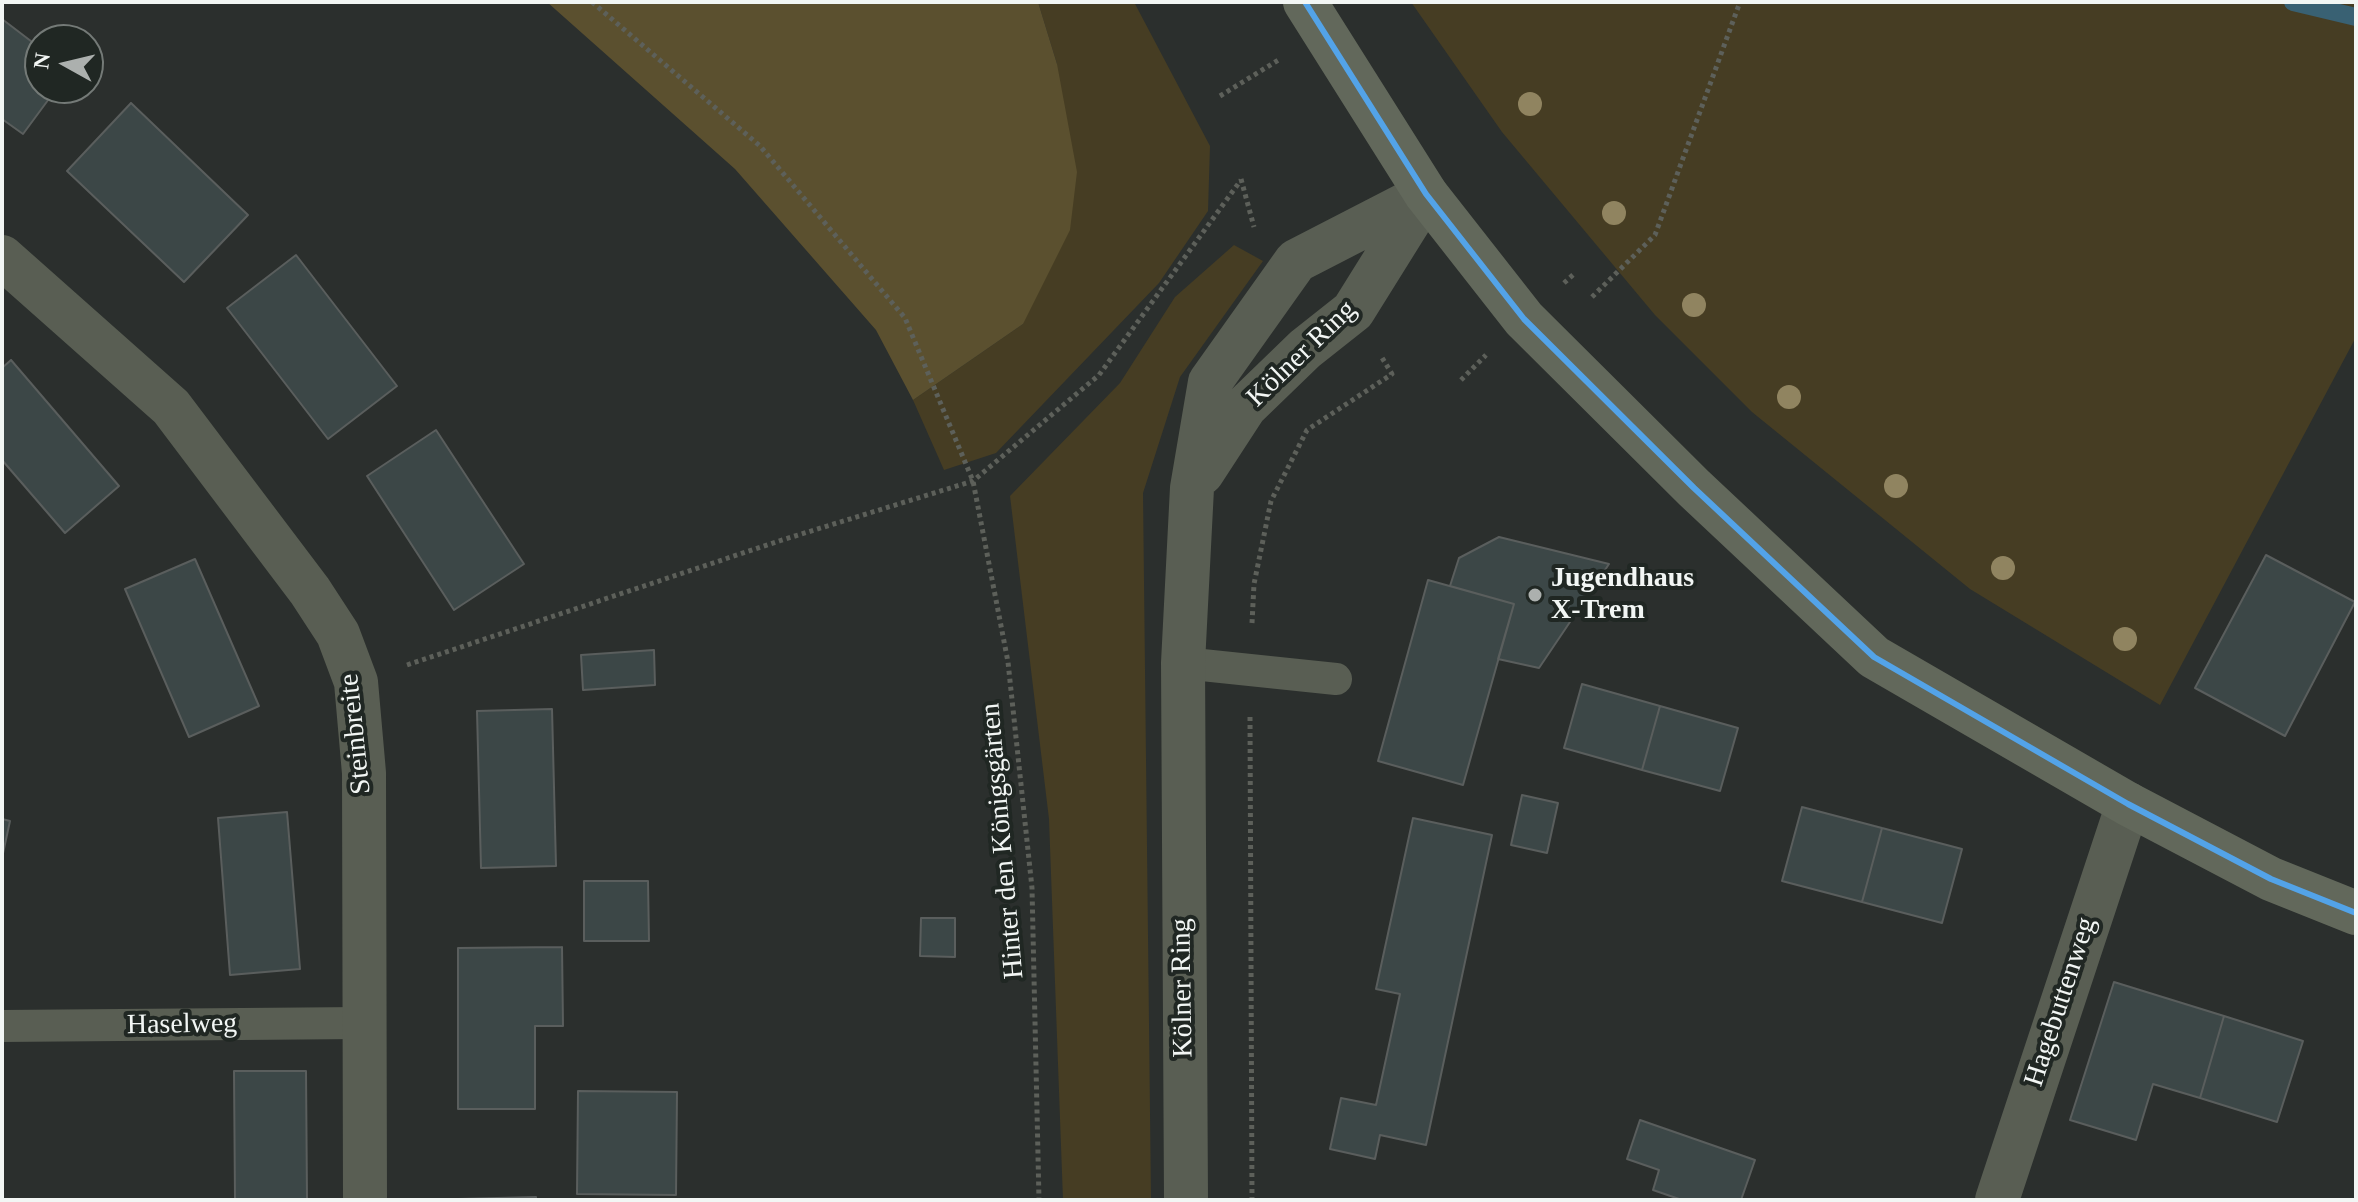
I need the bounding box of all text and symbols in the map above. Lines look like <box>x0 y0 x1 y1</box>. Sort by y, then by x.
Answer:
north arrow <box>24 24 104 104</box>
text: N <box>28 51 55 70</box>
street label: Kölner Ring <box>1240 294 1364 414</box>
place label: Jugendhaus X-Trem <box>1551 562 1694 628</box>
marker: Jugendhaus X-Trem <box>1526 586 1544 604</box>
street label: Steinbreite <box>333 672 379 796</box>
street label: Hinter den Königsgärten <box>974 702 1032 980</box>
street label: Hagebuttenweg <box>2018 913 2104 1091</box>
street label: Kölner Ring <box>1165 918 1201 1058</box>
street label: Haselweg <box>127 1007 237 1043</box>

